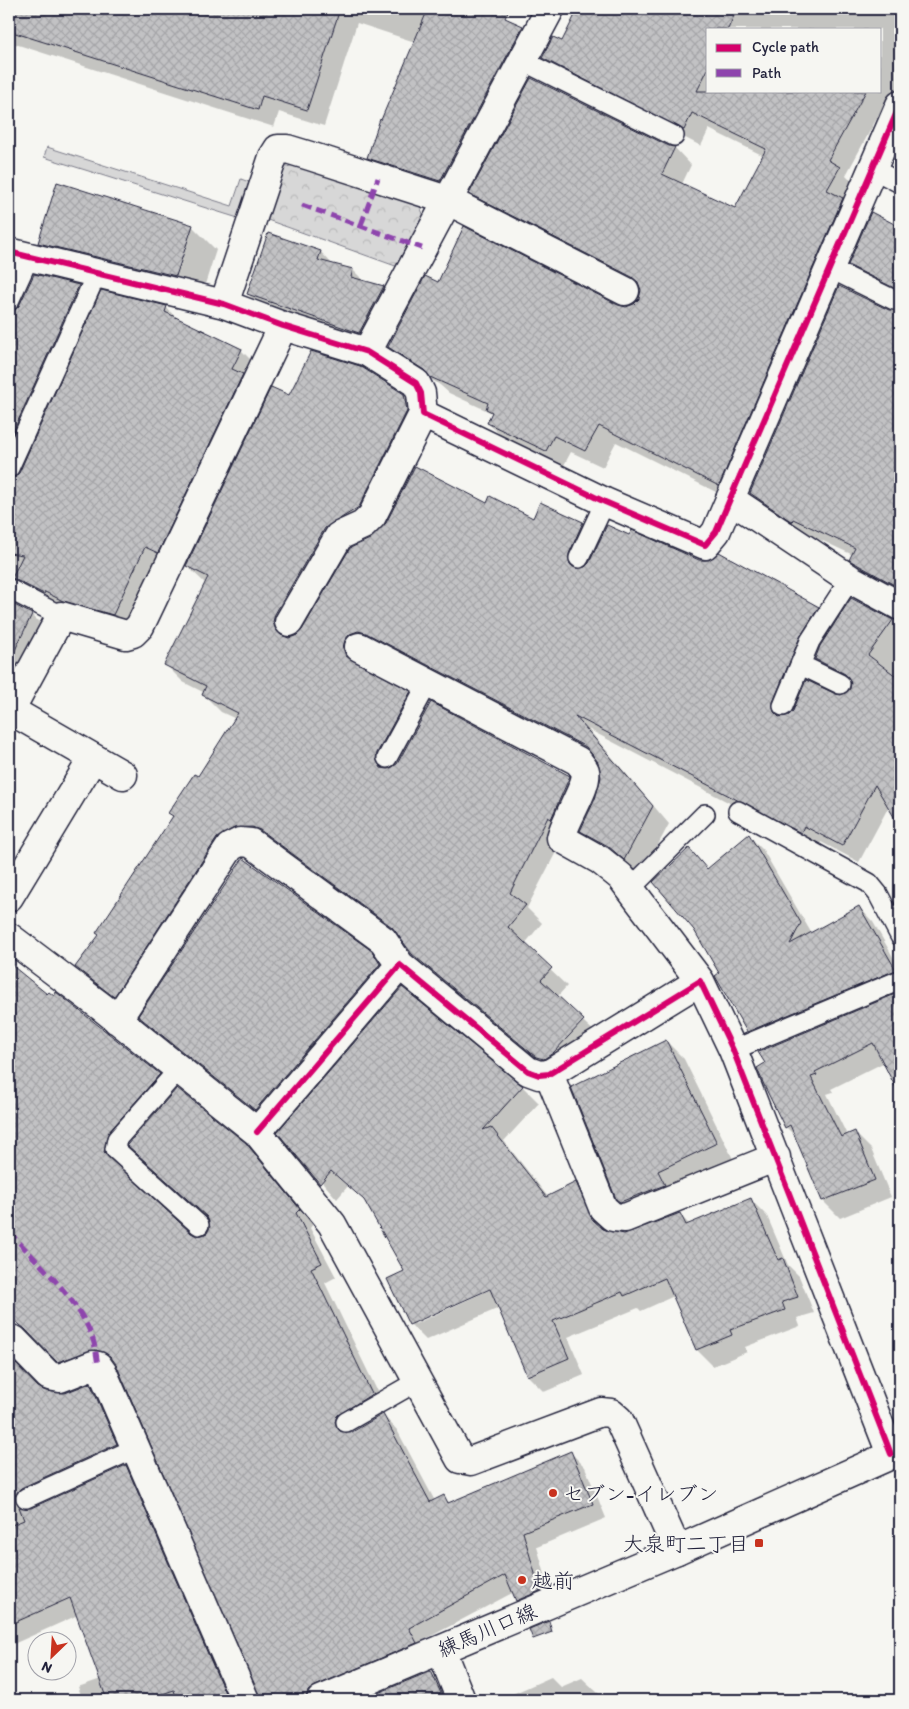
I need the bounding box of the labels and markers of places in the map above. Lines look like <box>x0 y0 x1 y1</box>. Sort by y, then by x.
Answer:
place label: セブン-イレブン <box>563 1481 718 1506</box>
marker: セブン-イレブン <box>547 1487 559 1499</box>
place label: 大泉町二丁目 <box>623 1531 749 1556</box>
marker: 大泉町二丁目 <box>753 1537 765 1549</box>
place label: 越前 <box>532 1568 574 1593</box>
marker: 越前 <box>516 1574 528 1586</box>

